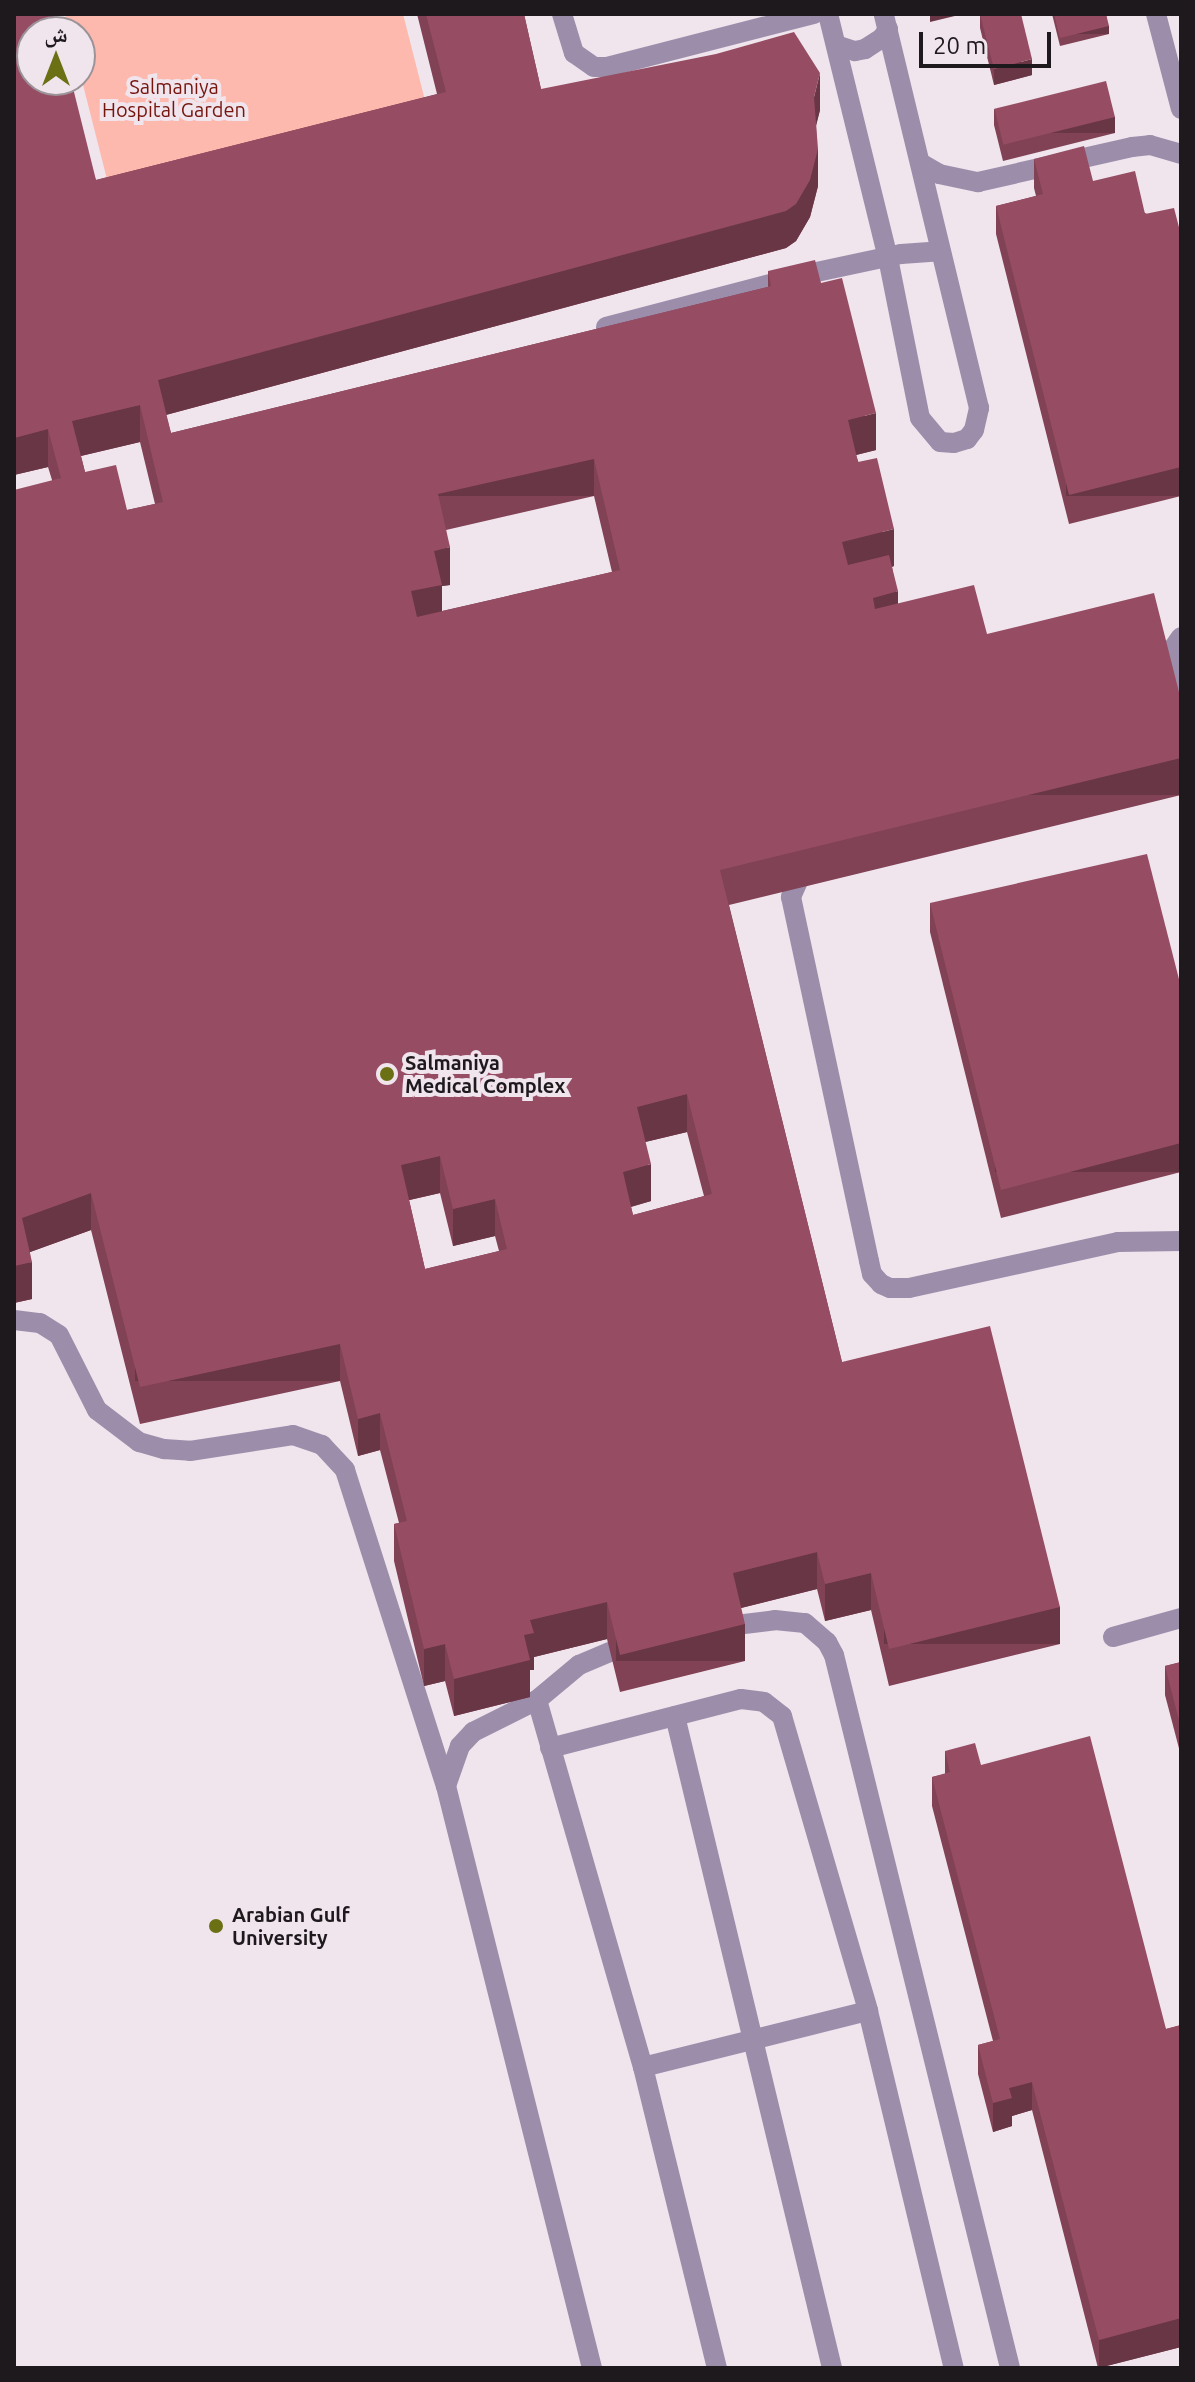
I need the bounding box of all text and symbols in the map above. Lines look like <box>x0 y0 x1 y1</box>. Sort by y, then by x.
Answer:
north arrow <box>16 16 96 96</box>
scale bar <box>923 16 1055 66</box>
text: ش <box>44 21 68 46</box>
text: 20 m <box>933 32 986 59</box>
park label: Salmaniya Hospital Garden <box>102 74 246 121</box>
place label: Salmaniya Medical Complex <box>405 1050 565 1097</box>
marker: Salmaniya Medical Complex <box>376 1063 398 1085</box>
place label: Arabian Gulf University <box>232 1902 350 1949</box>
marker: Arabian Gulf University <box>207 1917 225 1935</box>

